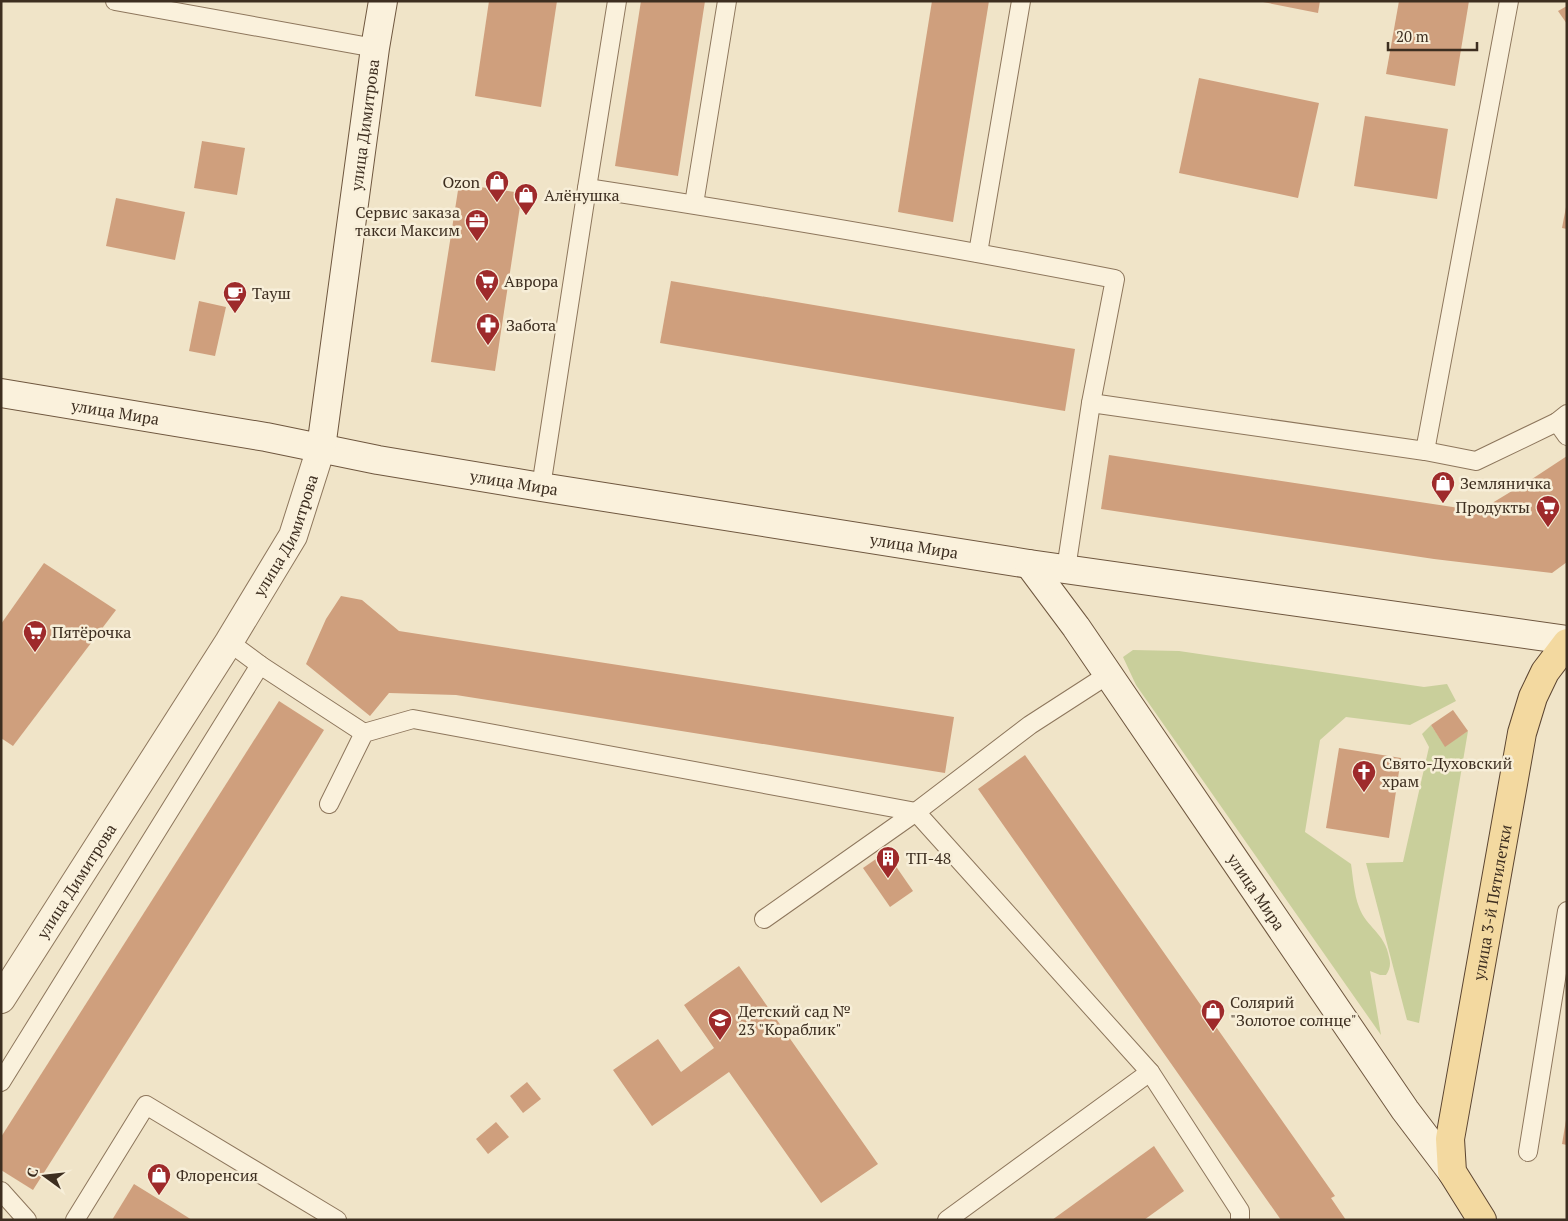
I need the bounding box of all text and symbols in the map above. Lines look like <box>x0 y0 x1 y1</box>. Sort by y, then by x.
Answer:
scale bar <box>1388 20 1477 52</box>
text: 20 m <box>1396 26 1429 46</box>
street label: улица Димитрова <box>345 58 384 193</box>
shop icon: Ozon <box>484 169 510 203</box>
place label: Ozon <box>442 171 480 193</box>
shop icon: Алёнушка <box>513 182 539 216</box>
place label: Алёнушка <box>544 184 620 206</box>
place label: Сервис заказа такси Максим <box>355 201 460 241</box>
office icon: Сервис заказа такси Максим <box>464 208 490 242</box>
supermarket icon: Аврора <box>474 268 500 302</box>
place label: Аврора <box>504 270 558 292</box>
cafe icon: Тауш <box>222 280 248 314</box>
place label: Тауш <box>252 282 291 304</box>
pharmacy icon: Забота <box>475 312 501 346</box>
place label: Забота <box>506 314 556 336</box>
street label: улица Мира <box>69 394 161 430</box>
street label: улица Мира <box>468 464 560 501</box>
shop icon: Земляничка <box>1430 470 1456 504</box>
street label: улица Димитрова <box>248 472 323 601</box>
place label: Земляничка <box>1460 472 1551 494</box>
supermarket icon: Продукты <box>1535 494 1561 528</box>
place label: Продукты <box>1455 496 1530 518</box>
street label: улица Мира <box>868 528 960 564</box>
supermarket icon: Пятёрочка <box>22 619 48 653</box>
place label: Пятёрочка <box>52 621 131 643</box>
place label: Свято-Духовский храм <box>1382 752 1512 792</box>
church icon: Свято-Духовский храм <box>1351 759 1377 793</box>
street label: улица Димитрова <box>31 819 121 944</box>
street label: улица 3-й Пятилетки <box>1467 822 1517 983</box>
building icon: ТП-48 <box>875 845 901 879</box>
place label: ТП-48 <box>906 847 951 869</box>
street label: улица Мира <box>1222 848 1290 935</box>
place label: Солярий "Золотое солнце" <box>1230 991 1357 1031</box>
shop icon: Солярий "Золотое солнце" <box>1200 998 1226 1032</box>
place label: Детский сад № 23 "Кораблик" <box>738 1000 851 1040</box>
school or university icon: Детский сад № 23 "Кораблик" <box>707 1007 733 1041</box>
north arrow <box>20 1151 70 1201</box>
shop icon: Флоренсия <box>146 1162 172 1196</box>
place label: Флоренсия <box>176 1164 258 1186</box>
text: С <box>22 1166 42 1179</box>

